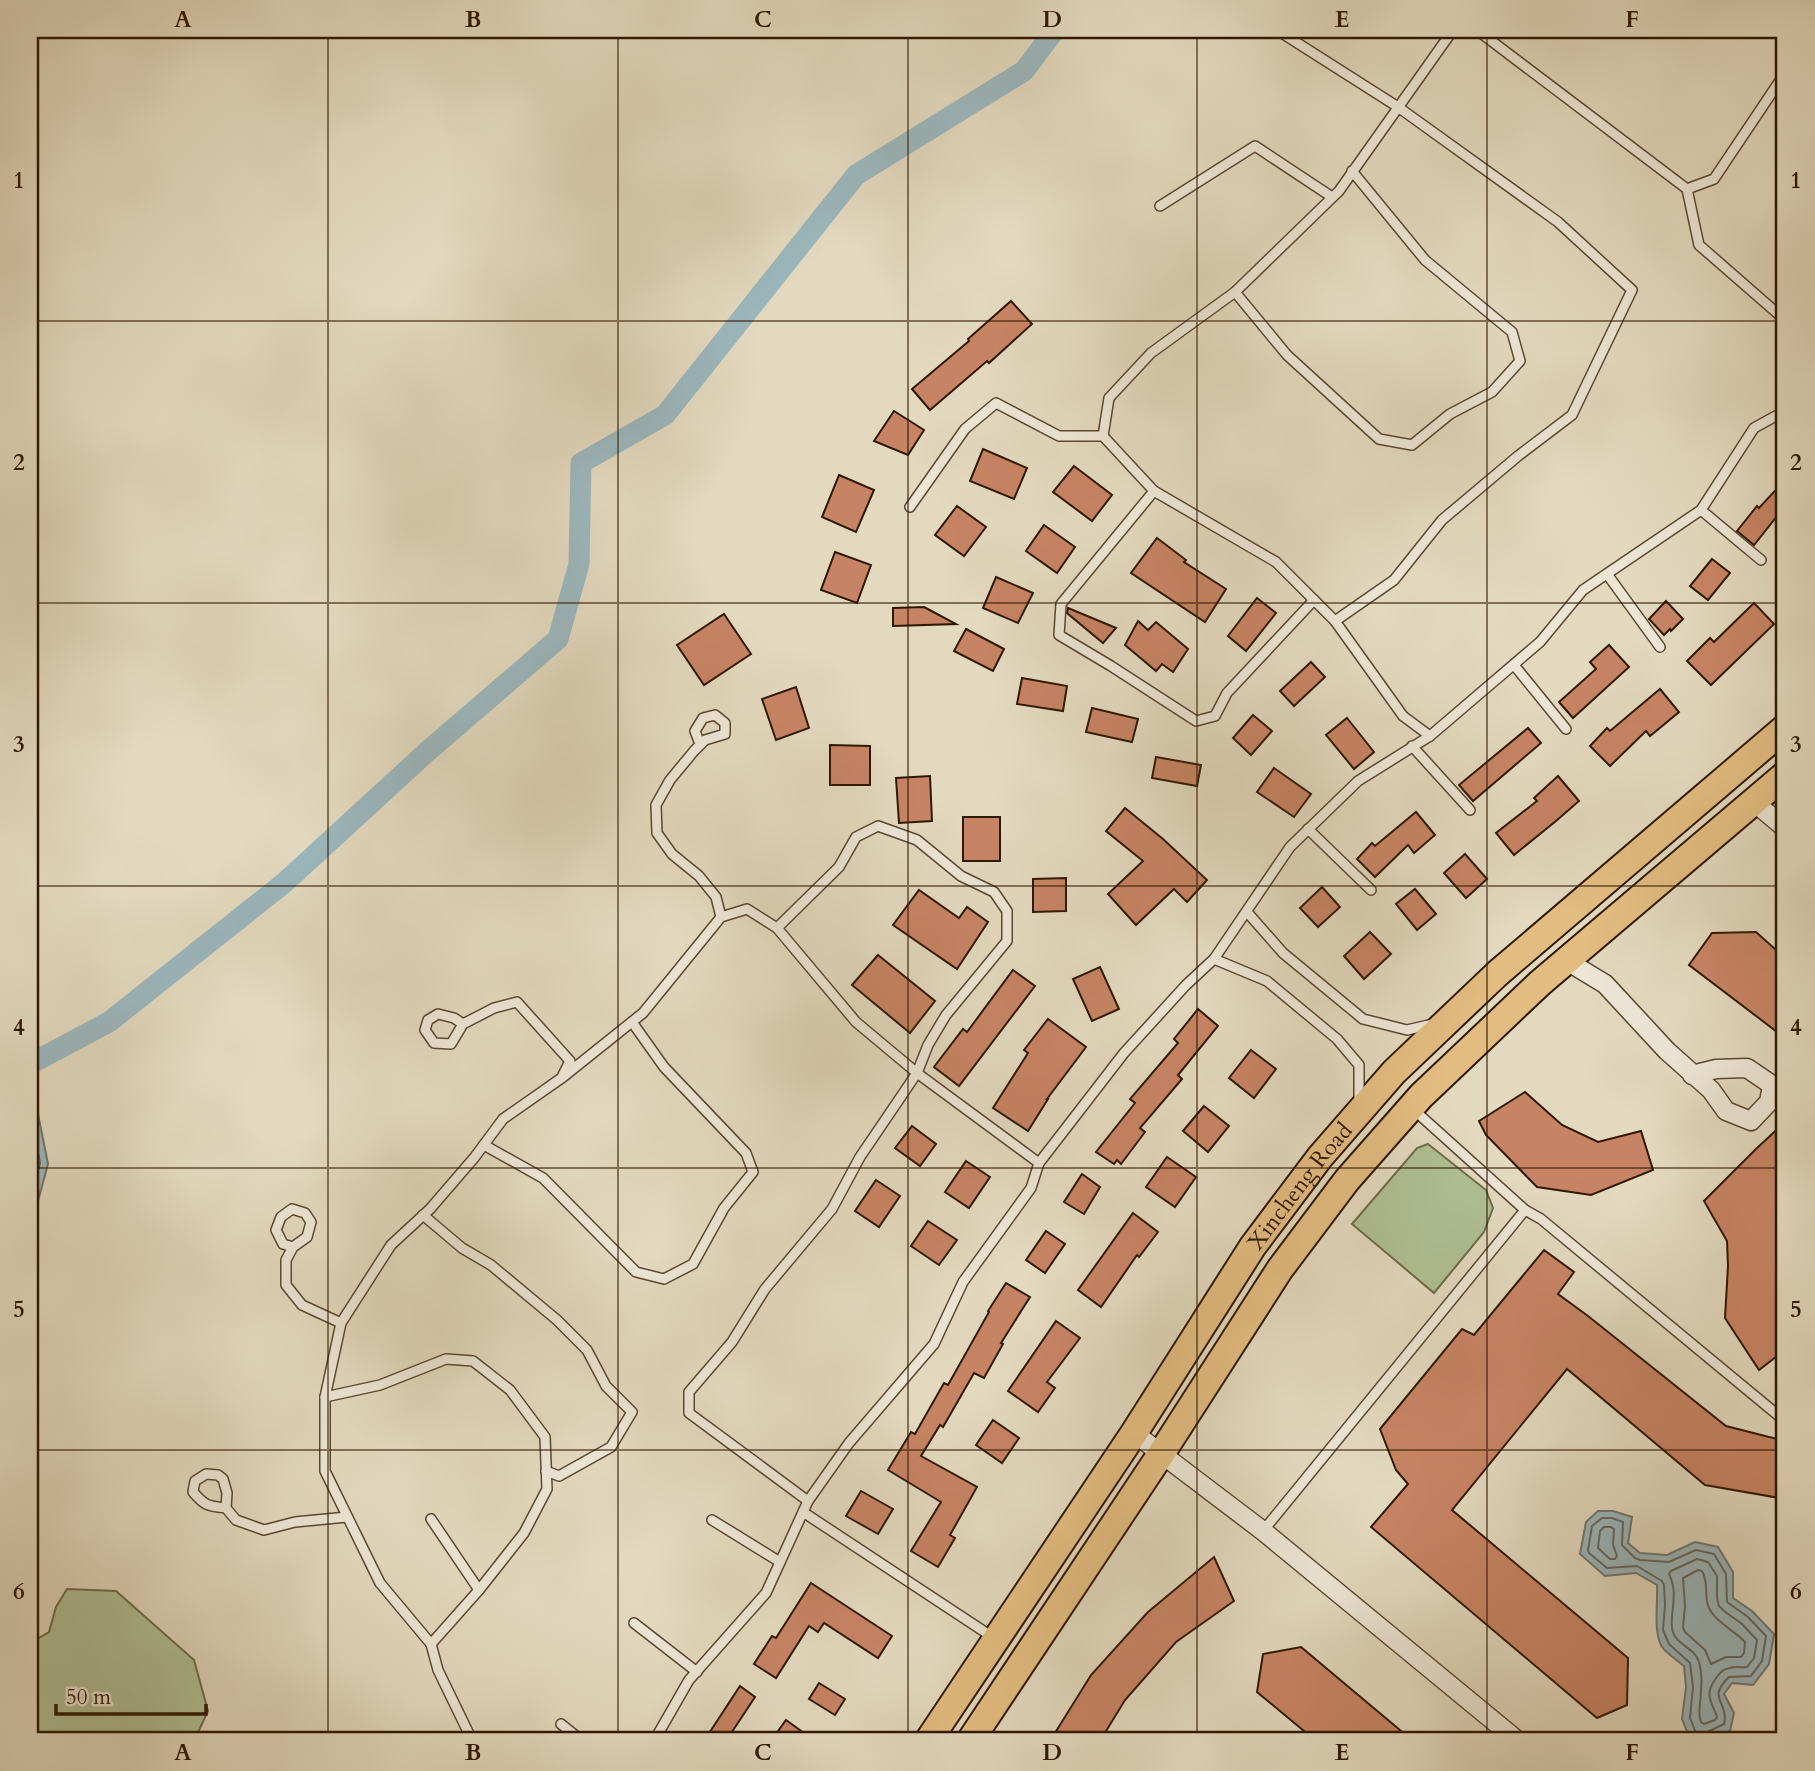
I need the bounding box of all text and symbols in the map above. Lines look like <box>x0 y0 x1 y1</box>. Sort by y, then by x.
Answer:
text: A <box>174 4 192 35</box>
text: B <box>465 4 481 35</box>
text: C <box>754 4 772 35</box>
text: D <box>1042 4 1062 35</box>
text: E <box>1335 4 1349 35</box>
text: F <box>1625 4 1639 35</box>
text: 1 <box>13 165 25 196</box>
text: 1 <box>1790 165 1802 196</box>
text: 2 <box>13 447 25 478</box>
text: 2 <box>1790 447 1802 478</box>
text: 3 <box>13 729 25 760</box>
text: 3 <box>1790 729 1802 760</box>
text: 4 <box>13 1012 25 1043</box>
text: 4 <box>1790 1012 1802 1043</box>
street label: Xincheng Road <box>1240 1115 1359 1256</box>
text: 5 <box>13 1294 25 1325</box>
text: 5 <box>1790 1294 1802 1325</box>
text: 6 <box>13 1576 25 1607</box>
text: 6 <box>1790 1576 1802 1607</box>
scale bar <box>56 1673 206 1717</box>
text: 50 m <box>66 1683 111 1712</box>
text: A <box>174 1737 192 1768</box>
text: B <box>465 1737 481 1768</box>
text: C <box>754 1737 772 1768</box>
text: D <box>1042 1737 1062 1768</box>
text: E <box>1335 1737 1349 1768</box>
text: F <box>1625 1737 1639 1768</box>

